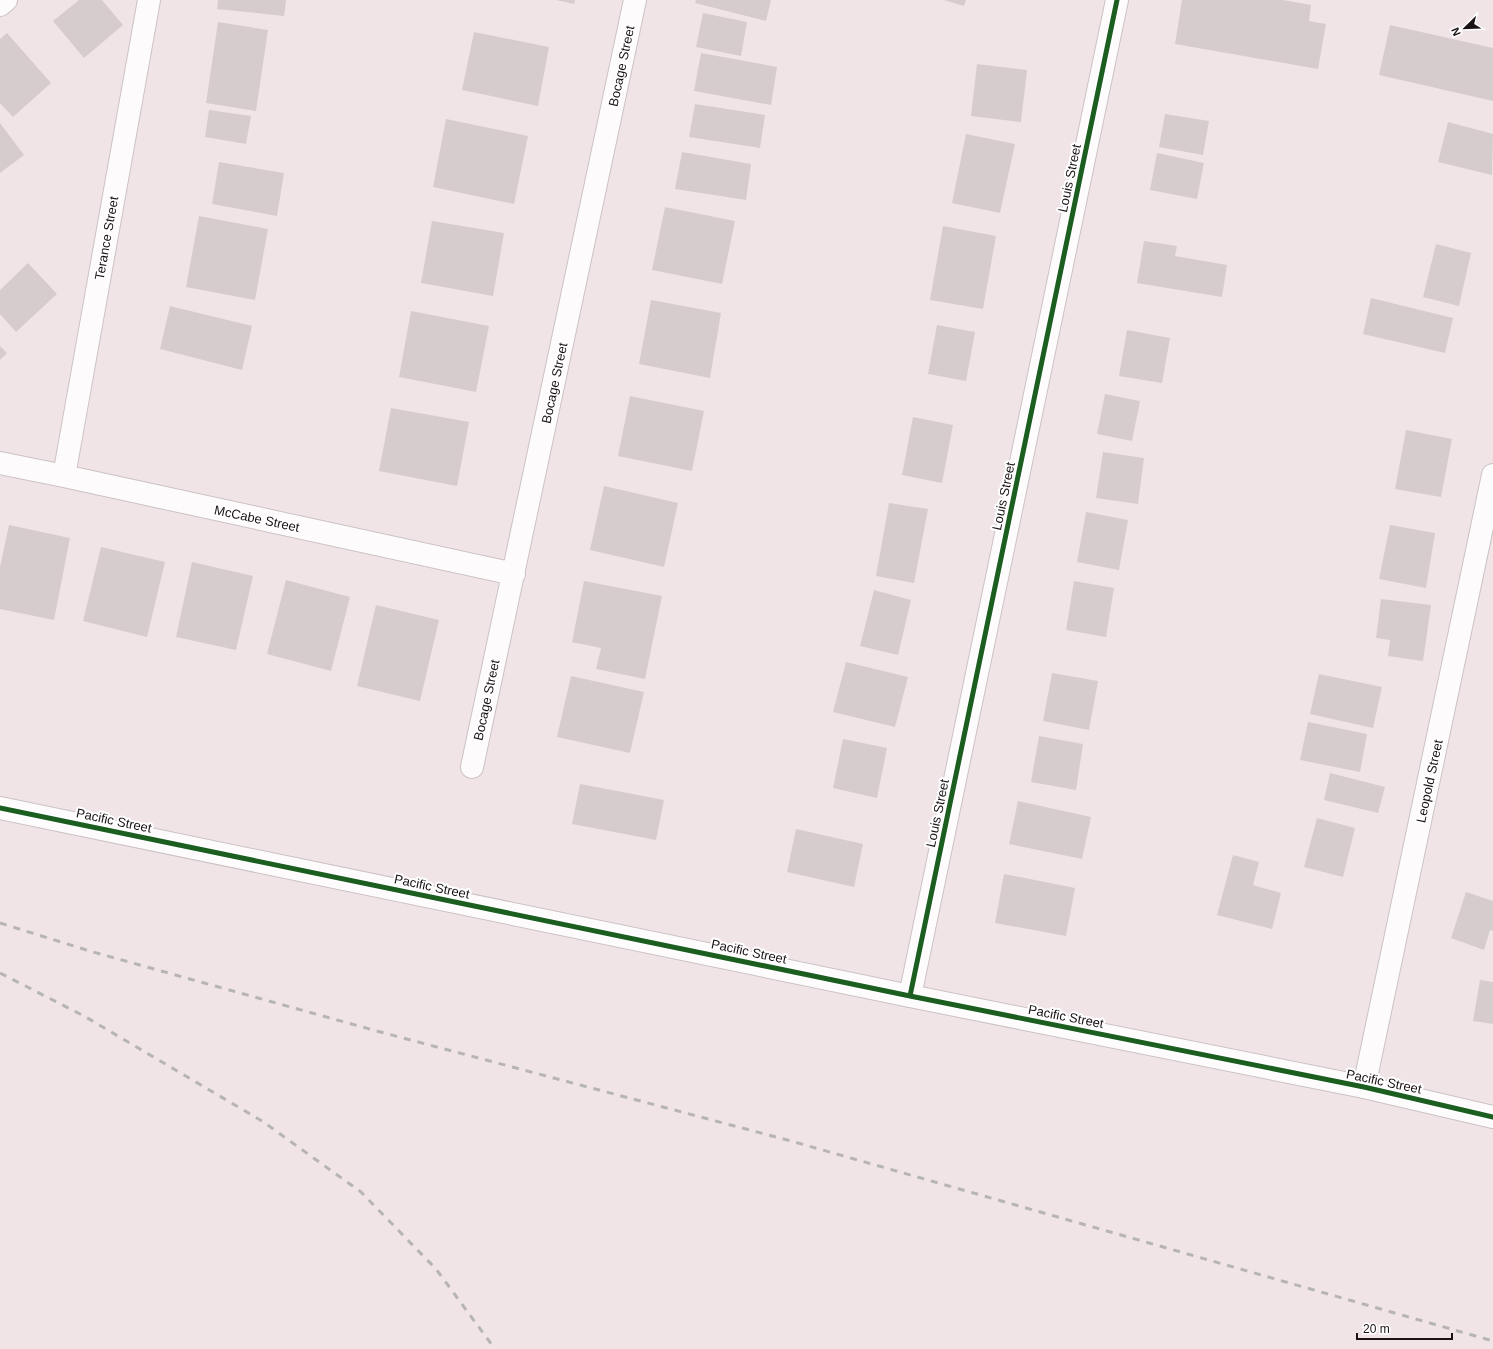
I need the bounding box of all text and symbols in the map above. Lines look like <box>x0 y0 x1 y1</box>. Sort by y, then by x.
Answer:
north arrow <box>1445 8 1485 48</box>
street label: Bocage Street <box>606 24 637 108</box>
text: N <box>1449 26 1463 38</box>
street label: Louis Street <box>1055 142 1084 214</box>
street label: Terance Street <box>92 195 121 281</box>
street label: Bocage Street <box>539 341 570 425</box>
street label: Louis Street <box>989 460 1018 532</box>
street label: McCabe Street <box>213 502 301 535</box>
street label: Bocage Street <box>471 658 502 742</box>
street label: Leopold Street <box>1413 738 1446 824</box>
street label: Louis Street <box>923 777 952 849</box>
street label: Pacific Street <box>75 805 153 836</box>
street label: Pacific Street <box>393 871 471 902</box>
street label: Pacific Street <box>710 936 788 967</box>
street label: Pacific Street <box>1027 1002 1105 1031</box>
street label: Pacific Street <box>1345 1066 1423 1097</box>
scale bar <box>1357 1315 1452 1341</box>
text: 20 m <box>1363 1322 1390 1336</box>

